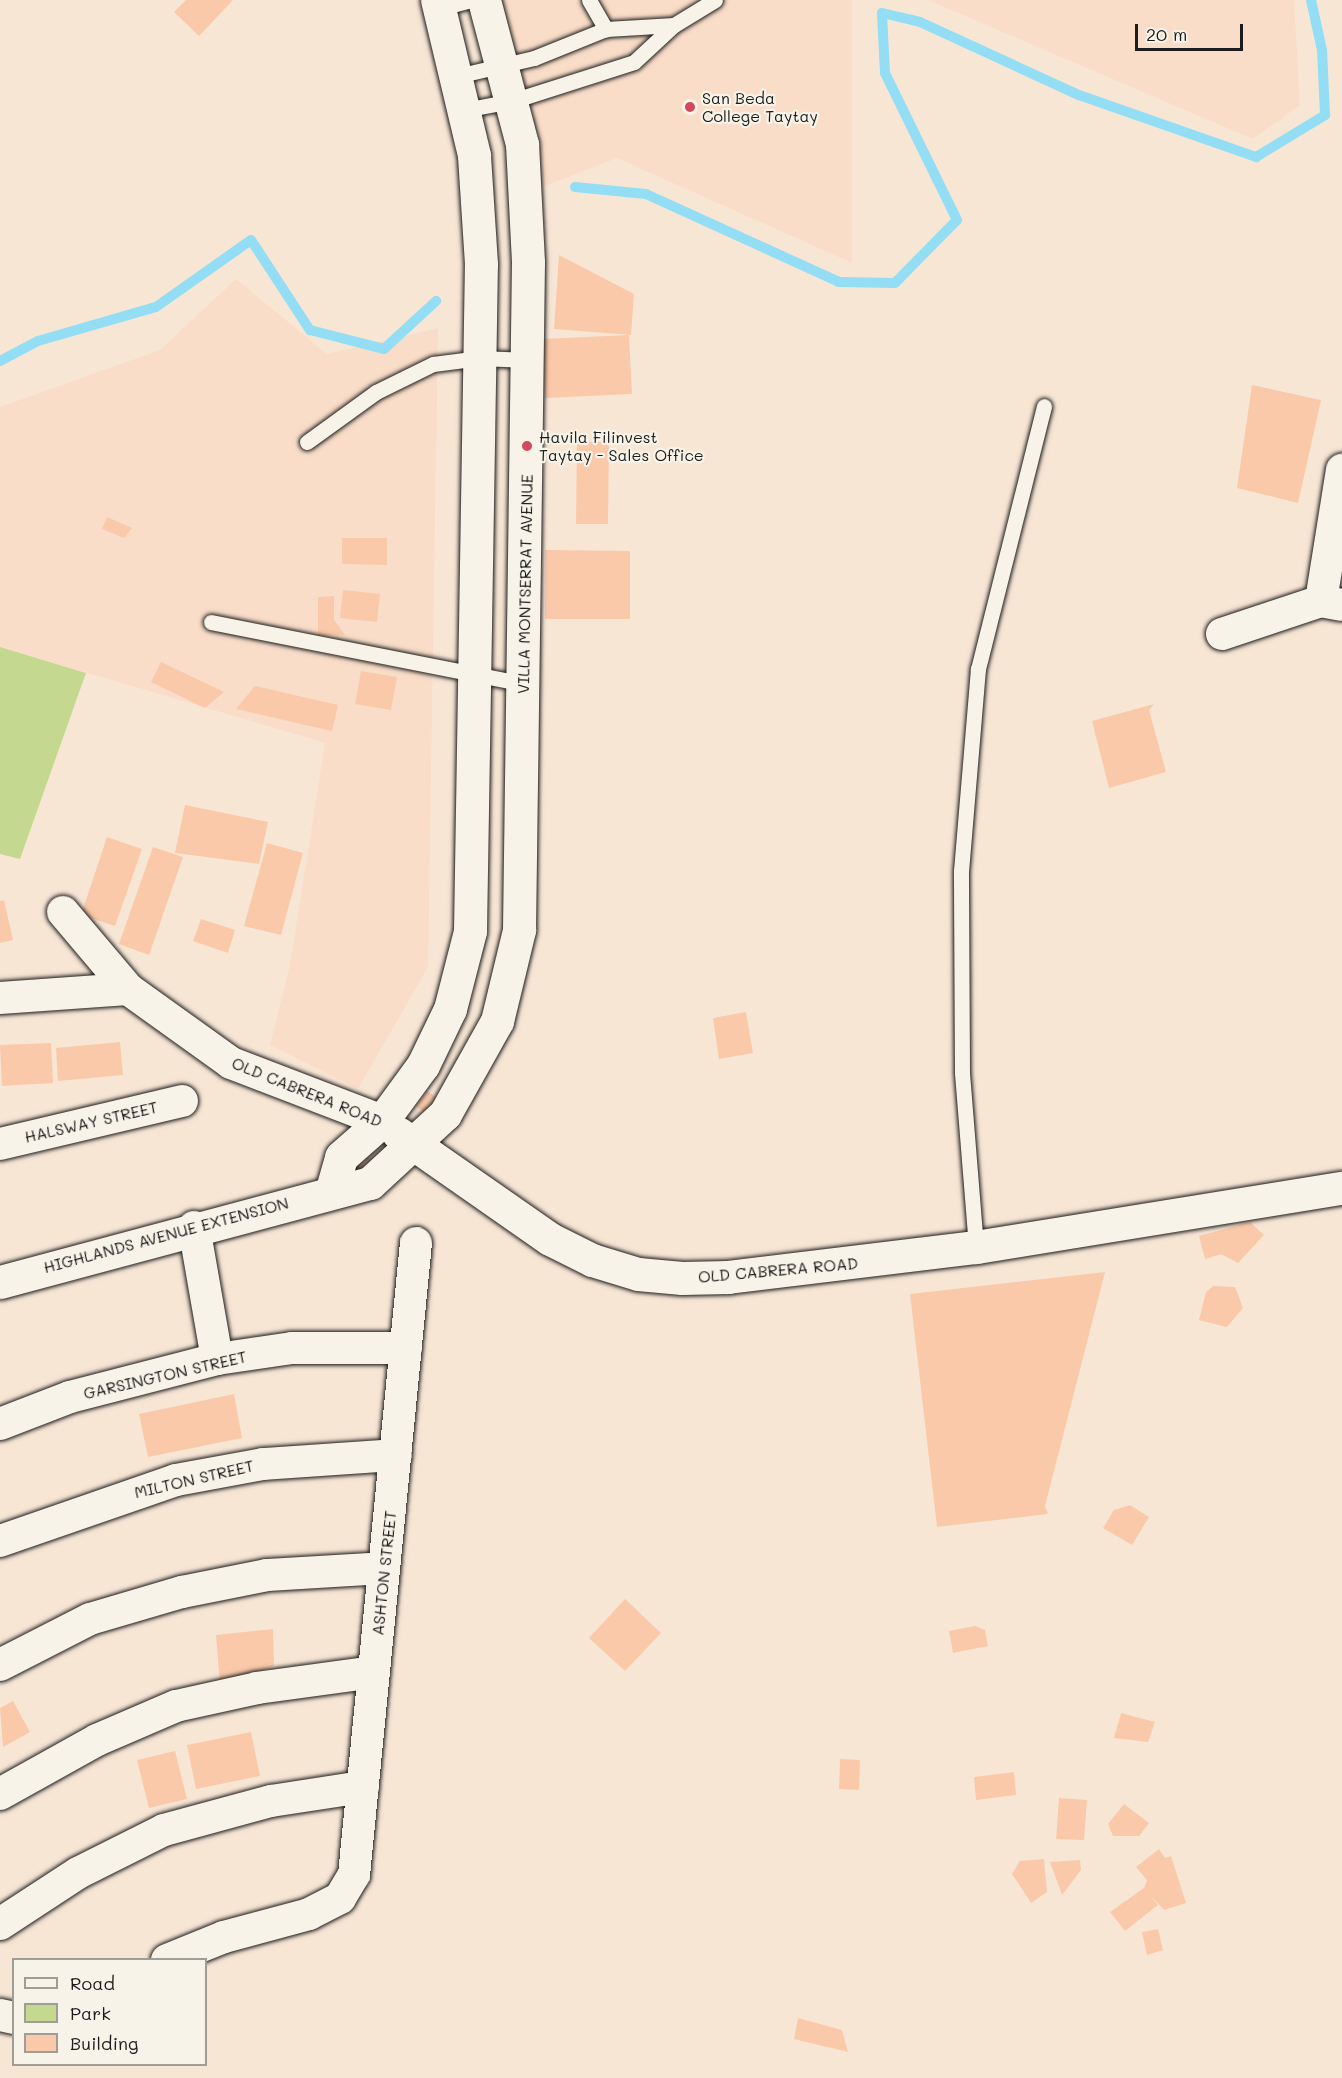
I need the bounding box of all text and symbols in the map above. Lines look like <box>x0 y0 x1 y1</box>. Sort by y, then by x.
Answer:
scale bar <box>1138 12 1246 50</box>
text: 20 m <box>1146 22 1187 46</box>
place label: San Beda College Taytay <box>702 88 818 126</box>
marker: San Beda College Taytay <box>683 100 697 114</box>
place label: Havila Filinvest Taytay - Sales Office <box>539 427 704 465</box>
marker: Havila Filinvest Taytay - Sales Office <box>520 439 534 453</box>
street label: VILLA MONTSERRAT AVENUE <box>513 474 537 694</box>
street label: OLD CABRERA ROAD <box>229 1053 385 1131</box>
street label: HALSWAY STREET <box>23 1097 159 1147</box>
street label: HIGHLANDS AVENUE EXTENSION <box>41 1193 291 1277</box>
street label: OLD CABRERA ROAD <box>697 1253 859 1287</box>
street label: GARSINGTON STREET <box>82 1347 248 1403</box>
street label: MILTON STREET <box>132 1456 256 1502</box>
street label: ASHTON STREET <box>368 1510 400 1636</box>
legend <box>12 1958 207 2066</box>
text: Road <box>70 1971 115 1995</box>
text: Park <box>70 2001 111 2025</box>
text: Building <box>70 2031 138 2055</box>

